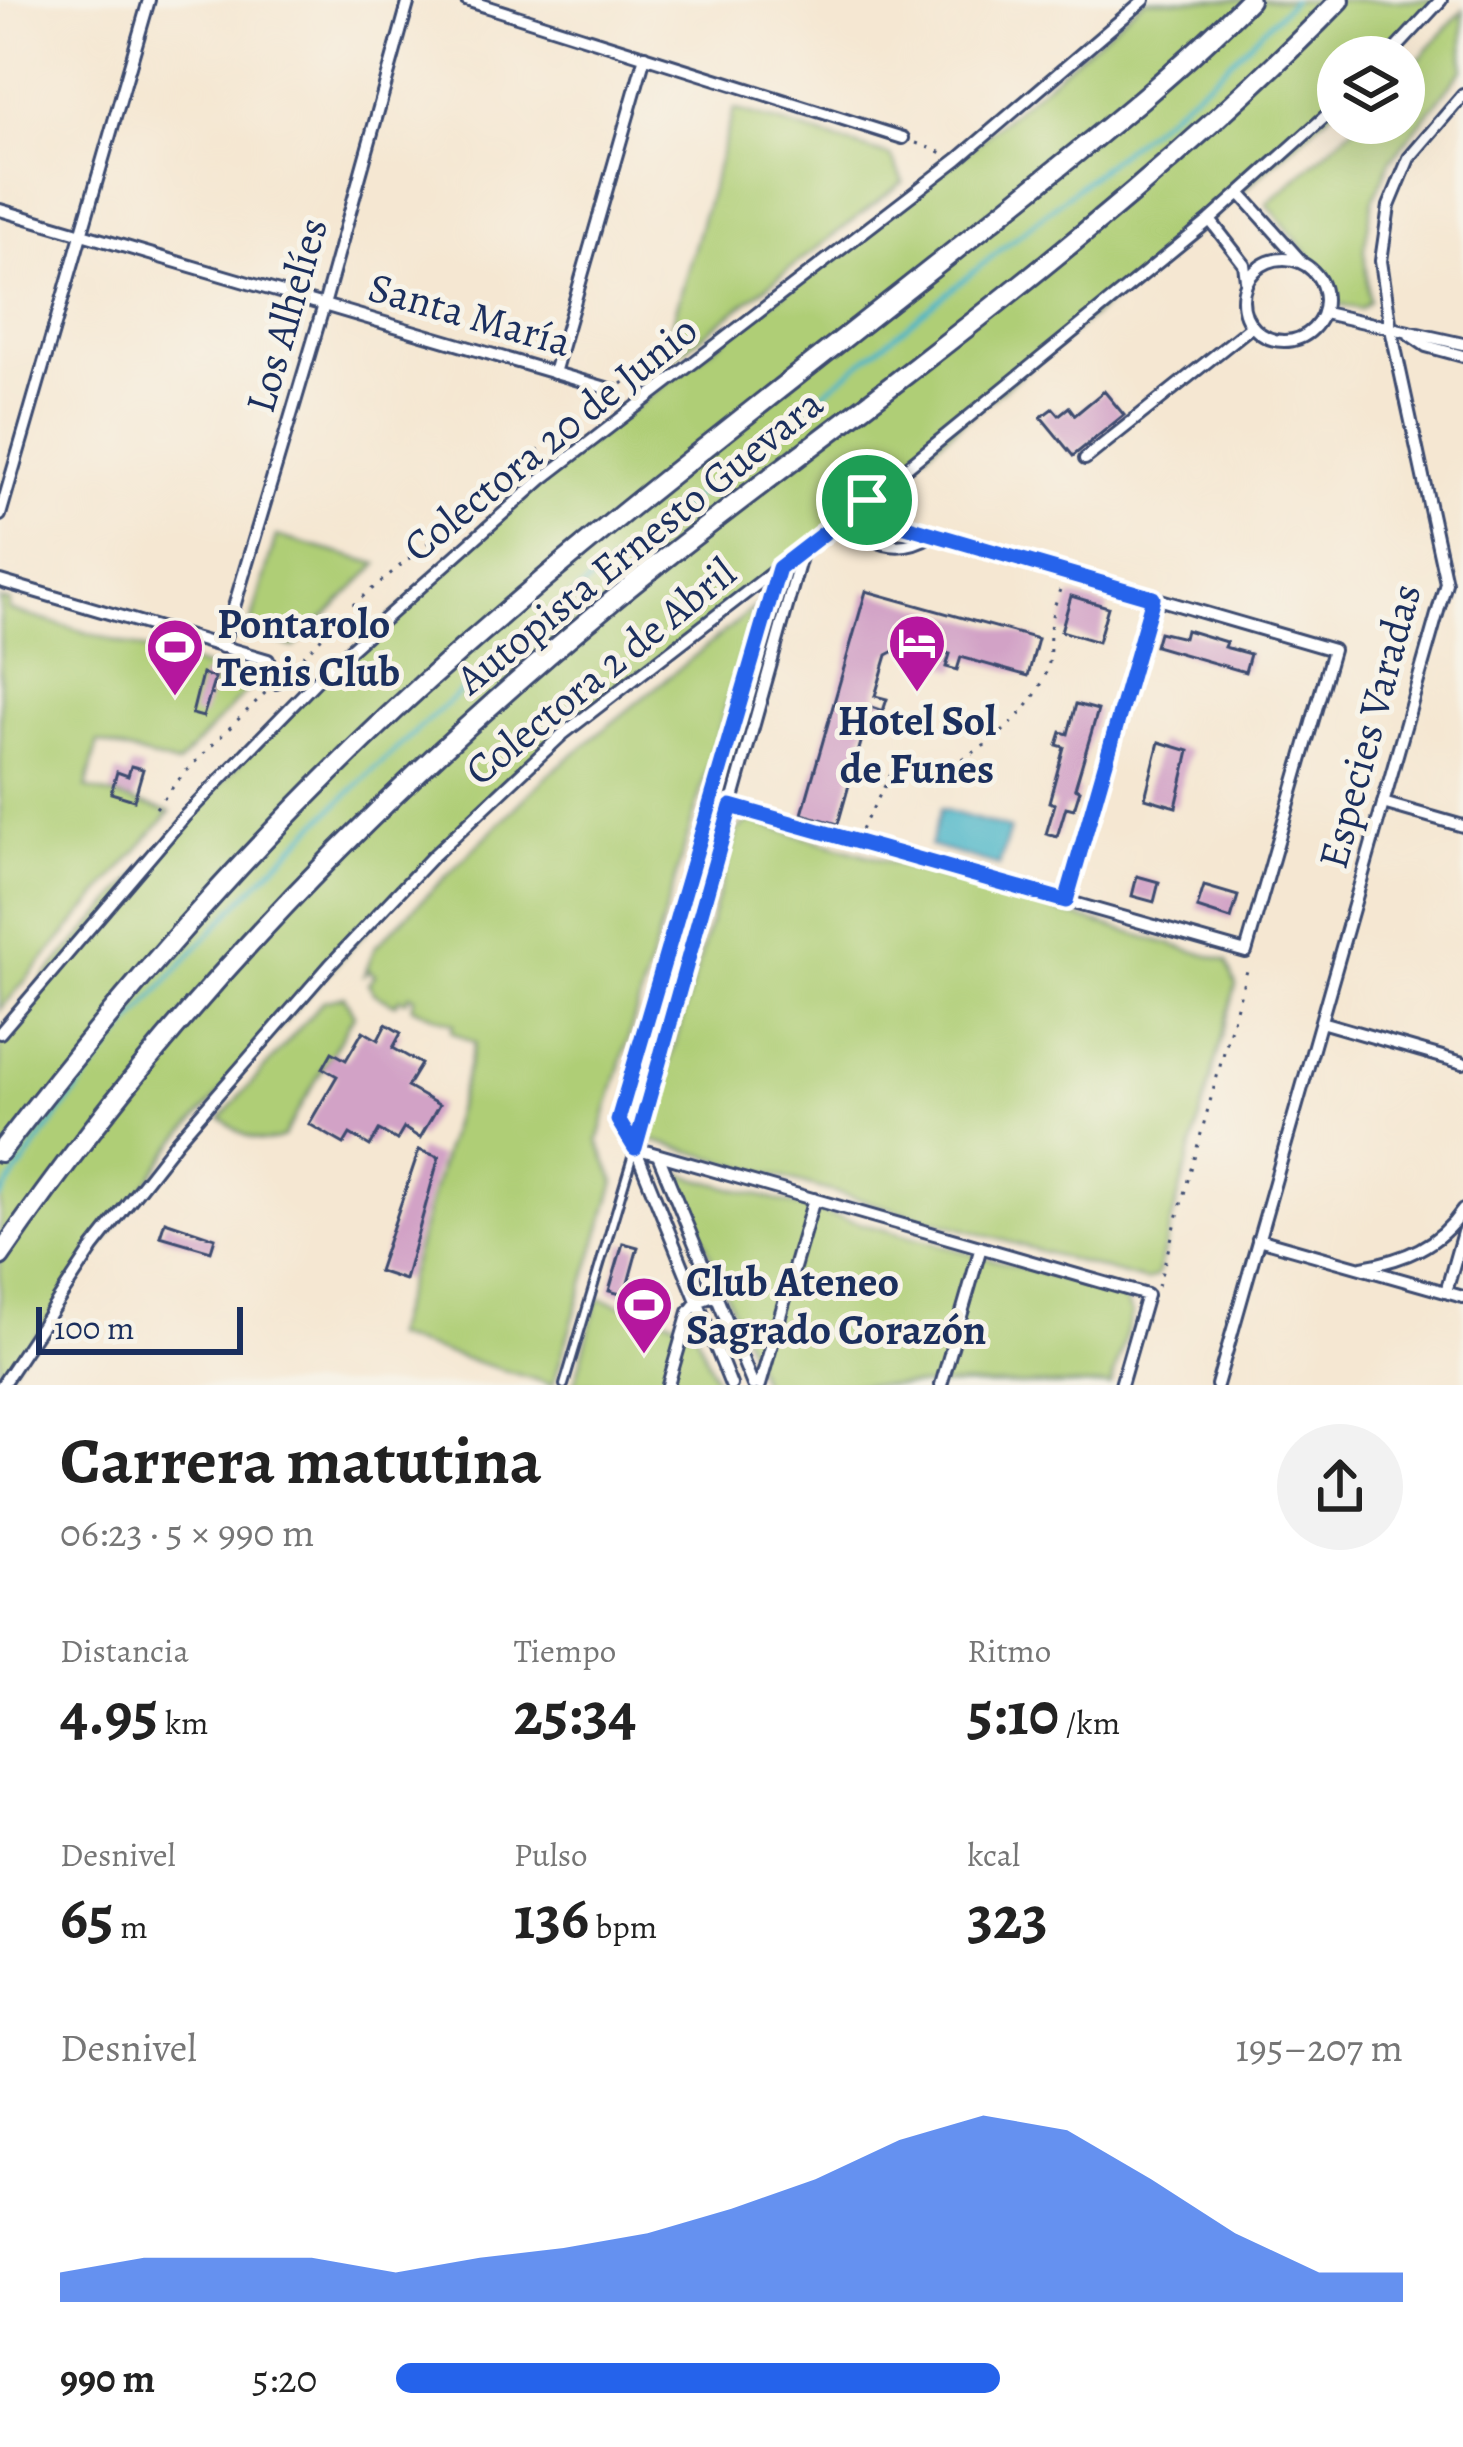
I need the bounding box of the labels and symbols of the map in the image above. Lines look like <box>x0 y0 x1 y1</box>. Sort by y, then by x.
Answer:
street label: Los Alhelíes <box>231 211 341 419</box>
street label: Santa María <box>362 258 578 370</box>
street label: Colectora 20 de Junio <box>391 302 709 574</box>
street label: Autopista Ernesto Guevara <box>443 375 835 708</box>
pin <box>816 449 918 551</box>
street label: Colectora 2 de Abril <box>453 544 747 798</box>
street label: Especies Varadas <box>1304 577 1434 875</box>
place label: Pontarolo Tenis Club <box>217 595 400 700</box>
hotel icon: Hotel Sol de Funes <box>886 612 948 694</box>
sports icon: Pontarolo Tenis Club <box>144 616 206 698</box>
place label: Hotel Sol de Funes <box>838 692 996 797</box>
place label: Club Ateneo Sagrado Corazón <box>686 1253 986 1358</box>
sports icon: Club Ateneo Sagrado Corazón <box>613 1274 675 1356</box>
scale bar <box>36 1301 243 1354</box>

